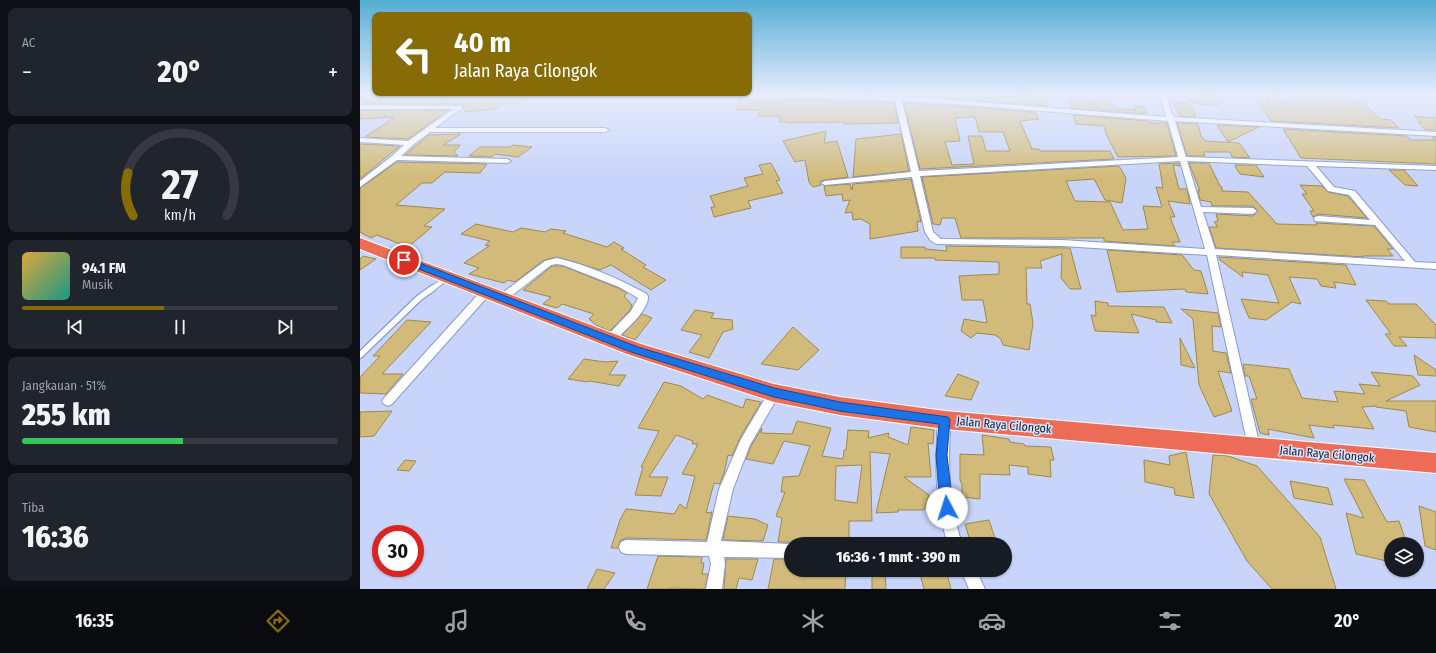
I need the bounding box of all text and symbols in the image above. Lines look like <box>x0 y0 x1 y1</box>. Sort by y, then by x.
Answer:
text: 40 m <box>454 26 511 59</box>
icon: left <box>388 28 440 80</box>
text: AC <box>22 35 35 50</box>
text: 20° <box>158 54 202 90</box>
text: − <box>22 59 32 86</box>
text: + <box>328 59 338 86</box>
text: Jalan Raya Cilongok <box>454 60 597 82</box>
text: 27 <box>161 160 199 210</box>
text: km/h <box>164 207 196 224</box>
pin <box>387 243 421 277</box>
icon: arrive <box>393 249 415 271</box>
text: 94.1 FM <box>82 259 126 277</box>
text: Musik <box>82 277 113 292</box>
icon: previous <box>64 316 86 338</box>
icon: pause <box>169 316 191 338</box>
icon: next <box>274 316 296 338</box>
text: Jangkauan · 51% <box>22 378 106 393</box>
text: 255 km <box>22 397 111 433</box>
street label: Jalan Raya Cilongok <box>956 414 1053 436</box>
street label: Jalan Raya Cilongok <box>1279 443 1376 465</box>
position arrow <box>926 487 968 529</box>
text: Tiba <box>22 500 44 515</box>
text: 16:36 <box>22 519 89 555</box>
speed limit sign: 30 <box>372 525 424 577</box>
map controls <box>1384 537 1424 577</box>
button: layers <box>1384 537 1424 577</box>
text: 16:36 · 1 mnt · 390 m <box>836 548 960 566</box>
icon: directions <box>264 607 292 635</box>
icon: music <box>443 607 471 635</box>
icon: phone <box>621 607 649 635</box>
icon: climate <box>799 607 827 635</box>
icon: car <box>978 607 1006 635</box>
icon: filters <box>1156 607 1184 635</box>
text: 16:35 <box>75 610 114 632</box>
text: 20° <box>1334 610 1361 632</box>

